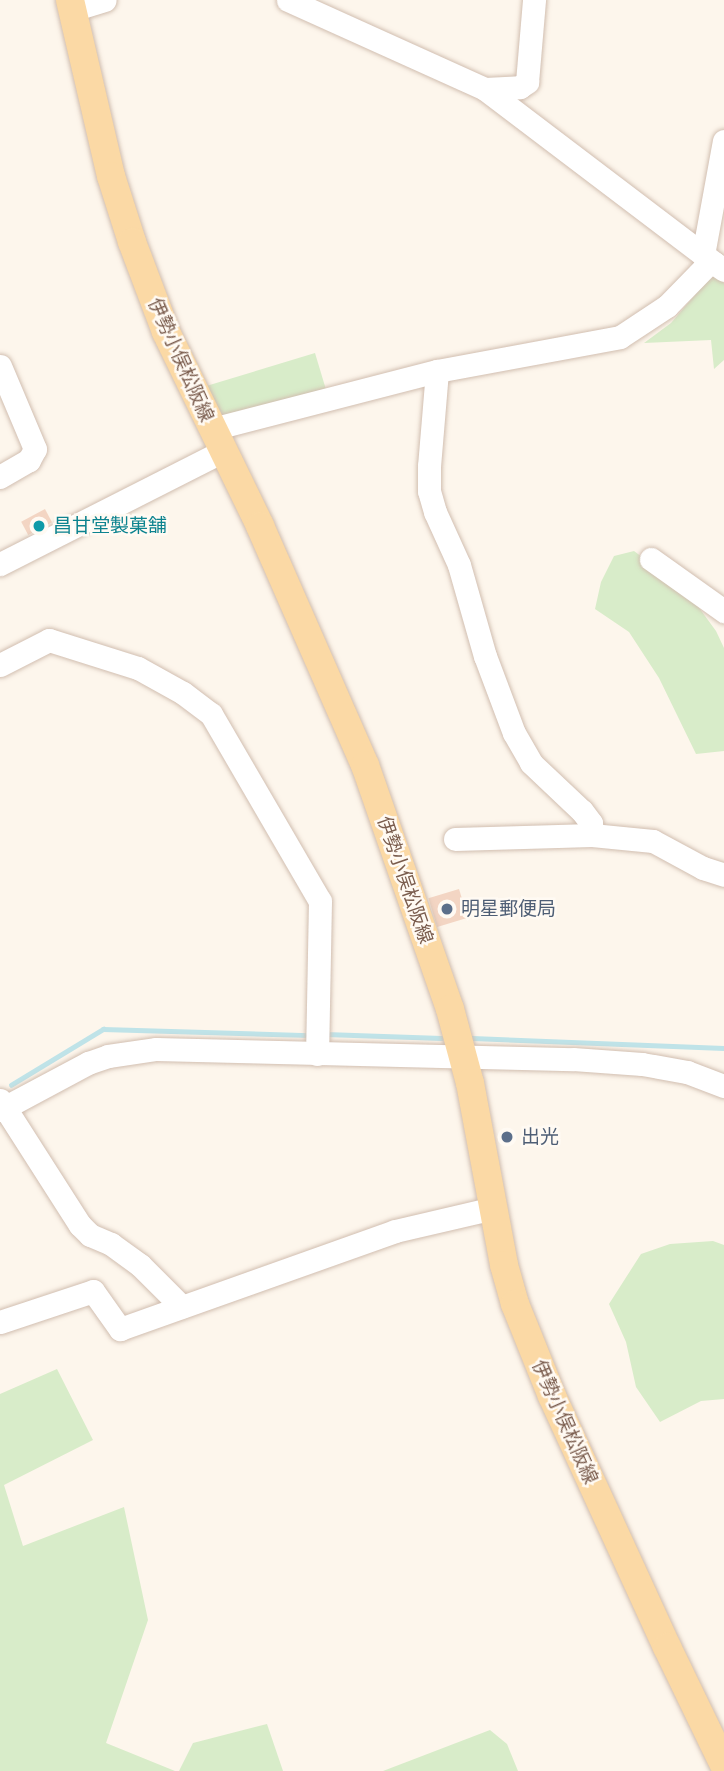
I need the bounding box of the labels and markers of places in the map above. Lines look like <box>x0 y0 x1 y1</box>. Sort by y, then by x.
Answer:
place label: 昌甘堂製菓舗 <box>53 515 167 537</box>
marker: 昌甘堂製菓舗 <box>31 518 47 534</box>
place label: 明星郵便局 <box>461 898 556 920</box>
marker: 明星郵便局 <box>439 901 455 917</box>
place label: 出光 <box>521 1126 559 1148</box>
marker: 出光 <box>499 1129 515 1145</box>

